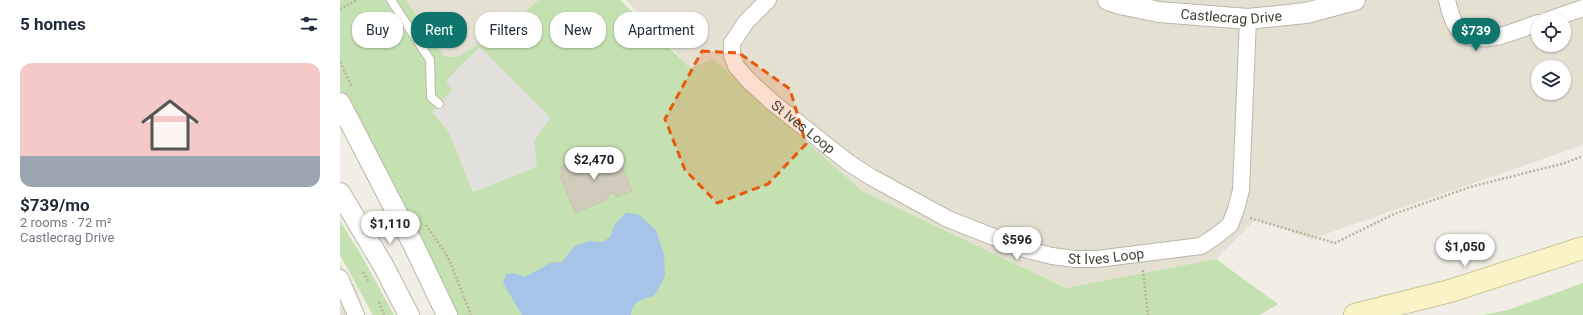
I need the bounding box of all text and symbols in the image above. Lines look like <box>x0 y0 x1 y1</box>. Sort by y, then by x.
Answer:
street label: Castlecrag Drive <box>1180 6 1283 27</box>
chip: Buy <box>352 12 403 48</box>
chip: Rent <box>411 12 467 48</box>
chip: Filters <box>475 12 542 48</box>
chip: New <box>550 12 606 48</box>
chip: Apartment <box>614 12 708 48</box>
map controls <box>1531 12 1571 100</box>
button: locate <box>1531 12 1571 52</box>
icon: filters <box>298 13 320 35</box>
text: 5 homes <box>20 14 86 34</box>
pin: $739 <box>1452 18 1500 52</box>
text: $739 <box>1461 23 1491 38</box>
button: layers <box>1531 60 1571 100</box>
icon: home <box>134 89 206 161</box>
street label: St Ives Loop <box>768 97 838 157</box>
pin: $2,470 <box>561 147 627 181</box>
text: $2,470 <box>574 152 614 167</box>
text: $739/mo <box>20 195 90 215</box>
pin: $1,110 <box>357 211 423 245</box>
text: 2 rooms · 72 m² <box>20 215 112 230</box>
text: $1,110 <box>370 216 410 231</box>
pin: $596 <box>993 227 1041 261</box>
text: Castlecrag Drive <box>20 230 114 245</box>
text: $596 <box>1002 232 1032 247</box>
pin: $1,050 <box>1432 234 1498 268</box>
text: $1,050 <box>1445 239 1485 254</box>
street label: St Ives Loop <box>1067 245 1145 267</box>

